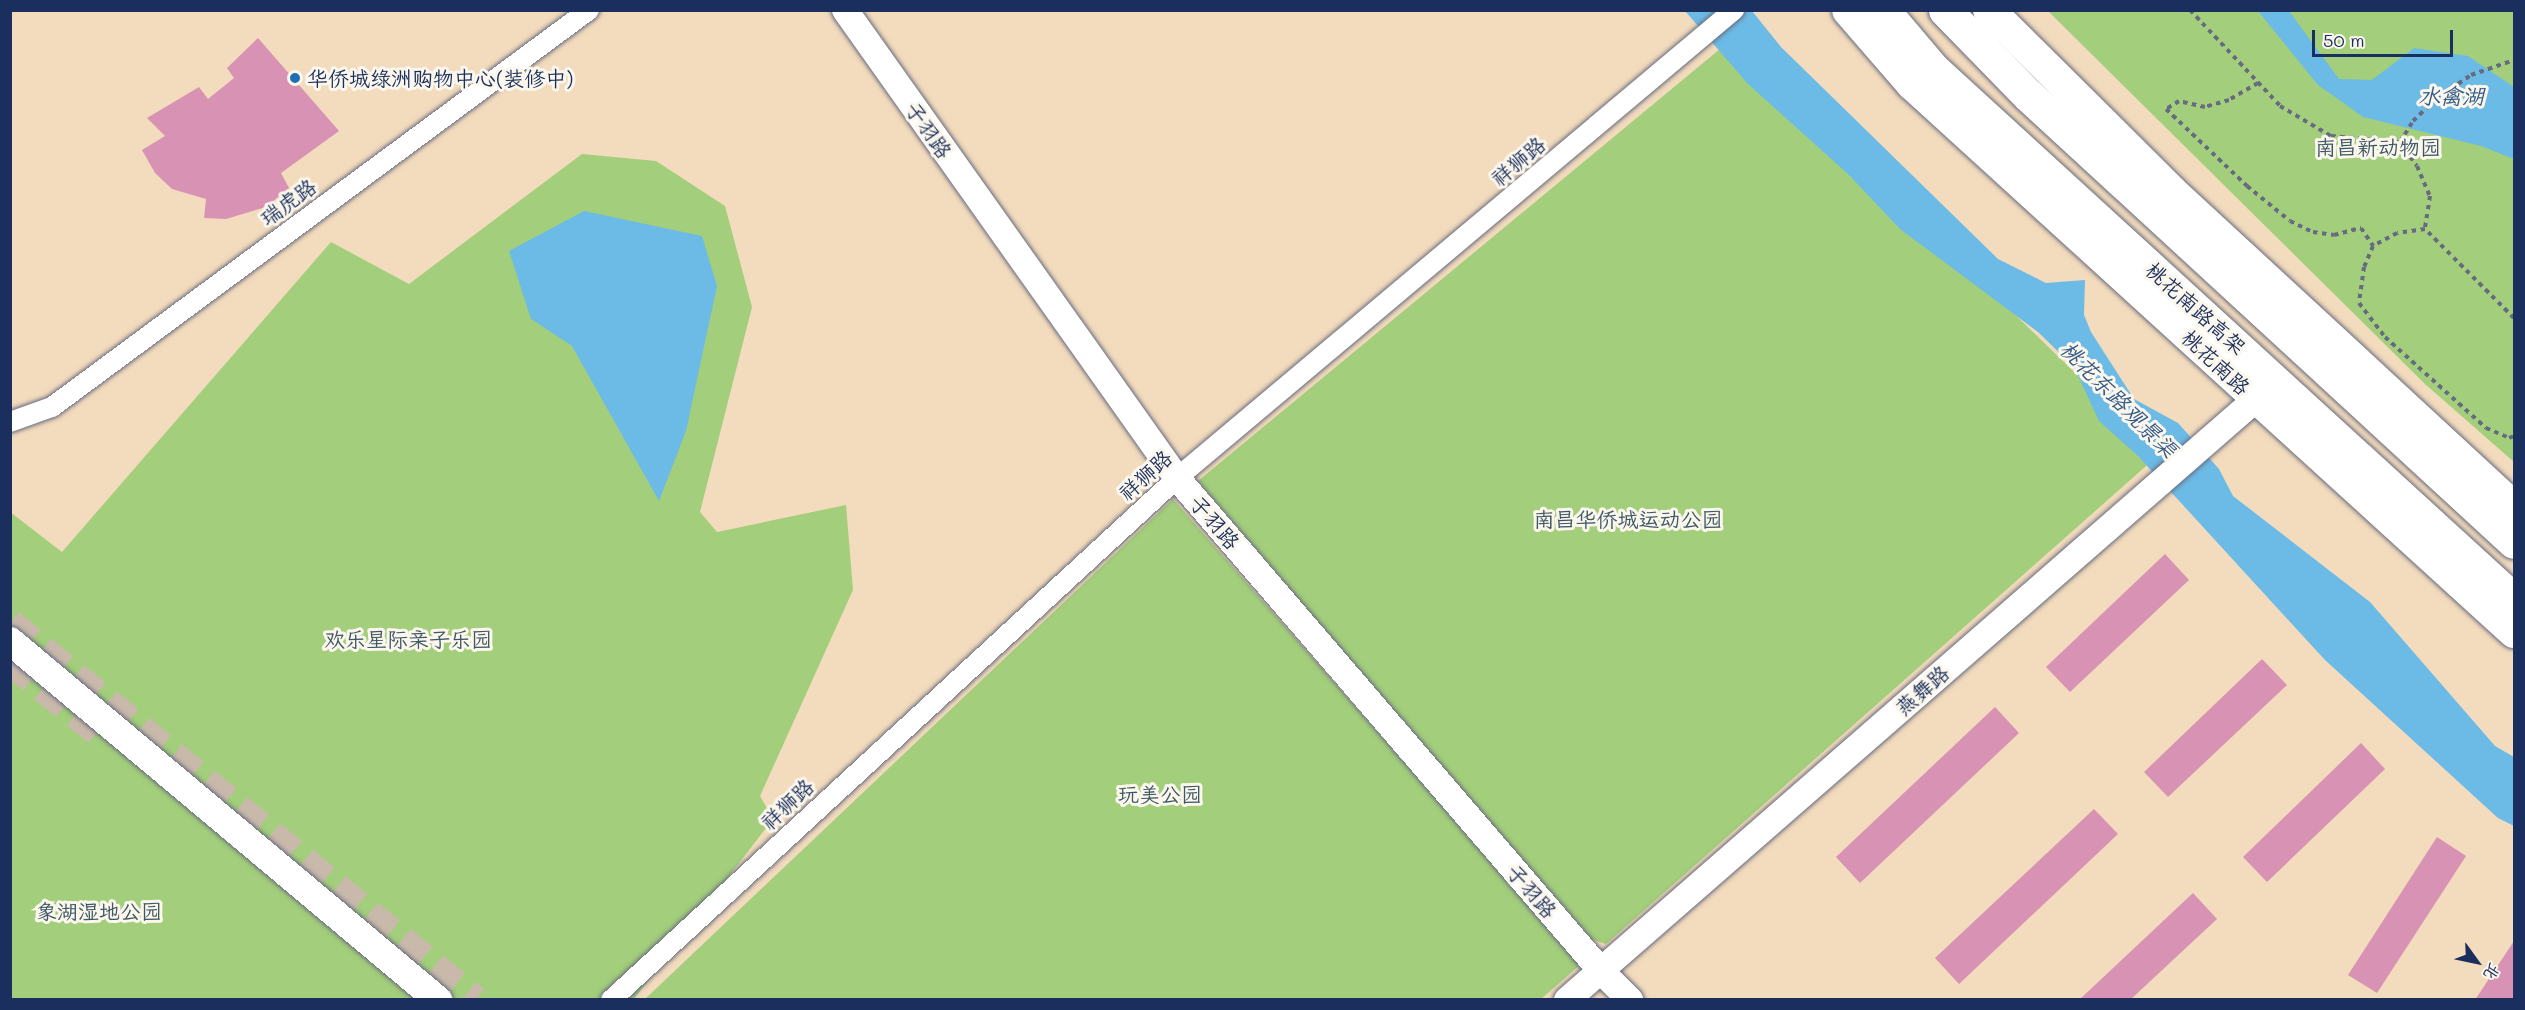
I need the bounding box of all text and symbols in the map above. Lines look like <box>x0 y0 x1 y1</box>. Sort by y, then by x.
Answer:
scale bar <box>2315 18 2456 56</box>
text: 50 m <box>2323 28 2365 52</box>
place label: 华侨城绿洲购物中心(装修中) <box>307 65 573 91</box>
marker: 华侨城绿洲购物中心(装修中) <box>288 71 302 85</box>
water label: 水禽湖 <box>2418 83 2484 109</box>
street label: 子羽路 <box>901 97 957 163</box>
street label: 祥狮路 <box>1486 131 1550 191</box>
park label: 南昌新动物园 <box>2315 134 2441 160</box>
street label: 瑞虎路 <box>255 173 321 231</box>
street label: 桃花南路高架 <box>2141 256 2251 360</box>
street label: 桃花南路 <box>2177 324 2255 400</box>
water label: 桃花东路观景渠 <box>2055 335 2183 463</box>
street label: 祥狮路 <box>1113 445 1177 505</box>
street label: 子羽路 <box>1185 490 1245 554</box>
park label: 南昌华侨城运动公园 <box>1534 506 1722 532</box>
park label: 欢乐星际亲子乐园 <box>324 626 492 652</box>
street label: 燕舞路 <box>1890 660 1954 720</box>
street label: 祥狮路 <box>755 773 819 835</box>
park label: 玩美公园 <box>1118 781 1202 807</box>
street label: 子羽路 <box>1502 859 1562 923</box>
park label: 象湖湿地公园 <box>36 898 162 924</box>
north arrow <box>2447 932 2507 992</box>
text: 北 <box>2479 960 2506 985</box>

